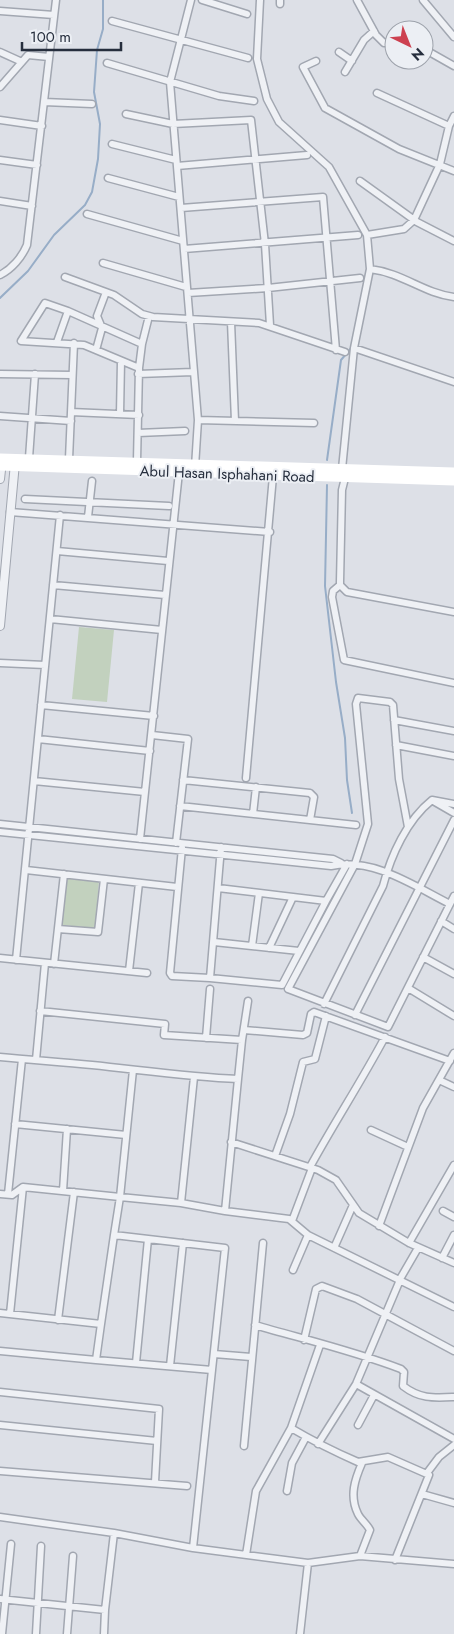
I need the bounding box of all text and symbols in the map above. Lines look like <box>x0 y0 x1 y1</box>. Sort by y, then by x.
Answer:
scale bar <box>22 20 121 52</box>
north arrow <box>384 20 434 70</box>
text: 100 m <box>30 26 71 48</box>
text: N <box>407 43 429 66</box>
street label: Abul Hasan Isphahani Road <box>139 460 315 488</box>

